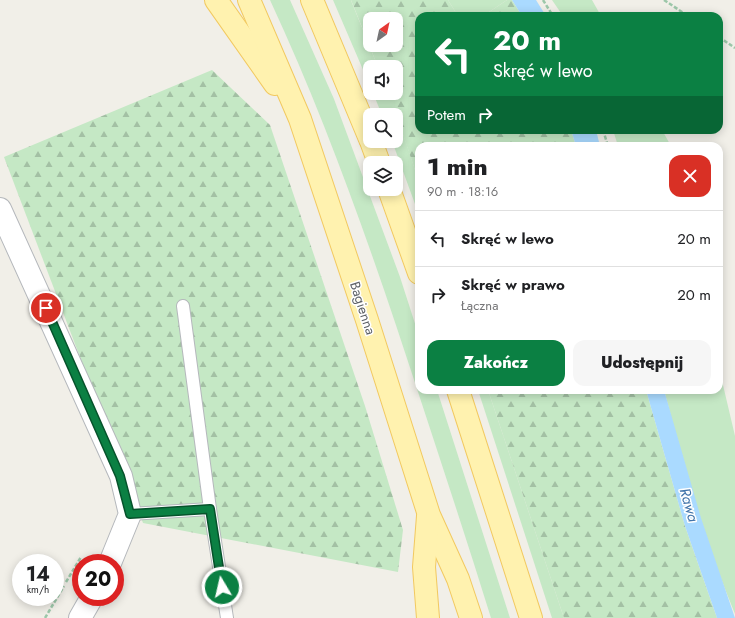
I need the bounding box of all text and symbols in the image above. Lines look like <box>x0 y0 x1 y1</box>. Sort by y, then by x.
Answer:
north arrow <box>363 12 403 52</box>
map controls <box>363 12 403 196</box>
text: 20 m <box>493 20 561 61</box>
icon: left <box>427 28 479 80</box>
text: Skręć w lewo <box>493 58 593 84</box>
button: sound <box>363 60 403 100</box>
text: Potem <box>427 104 466 126</box>
icon: right <box>474 104 496 126</box>
button: search <box>363 108 403 148</box>
text: 1 min <box>427 149 488 184</box>
button: close <box>669 155 711 197</box>
button: layers <box>363 156 403 196</box>
text: 90 m · 18:16 <box>427 182 498 201</box>
icon: left <box>427 228 449 250</box>
text: Skręć w lewo <box>461 228 554 250</box>
text: 20 m <box>677 228 711 250</box>
text: Skręć w prawo <box>461 274 565 296</box>
street label: Bagienna <box>345 279 381 337</box>
icon: right <box>427 284 449 306</box>
text: 20 m <box>677 284 711 306</box>
pin <box>29 291 63 325</box>
text: Łączna <box>461 296 498 315</box>
icon: arrive <box>35 297 57 319</box>
button: Zakończ <box>427 340 565 386</box>
button: Udostępnij <box>573 340 711 386</box>
water label: Rawa <box>674 485 705 525</box>
speed limit sign: 20 <box>72 554 124 606</box>
text: 14 <box>26 560 50 589</box>
position arrow <box>201 566 243 608</box>
text: km/h <box>27 582 49 597</box>

